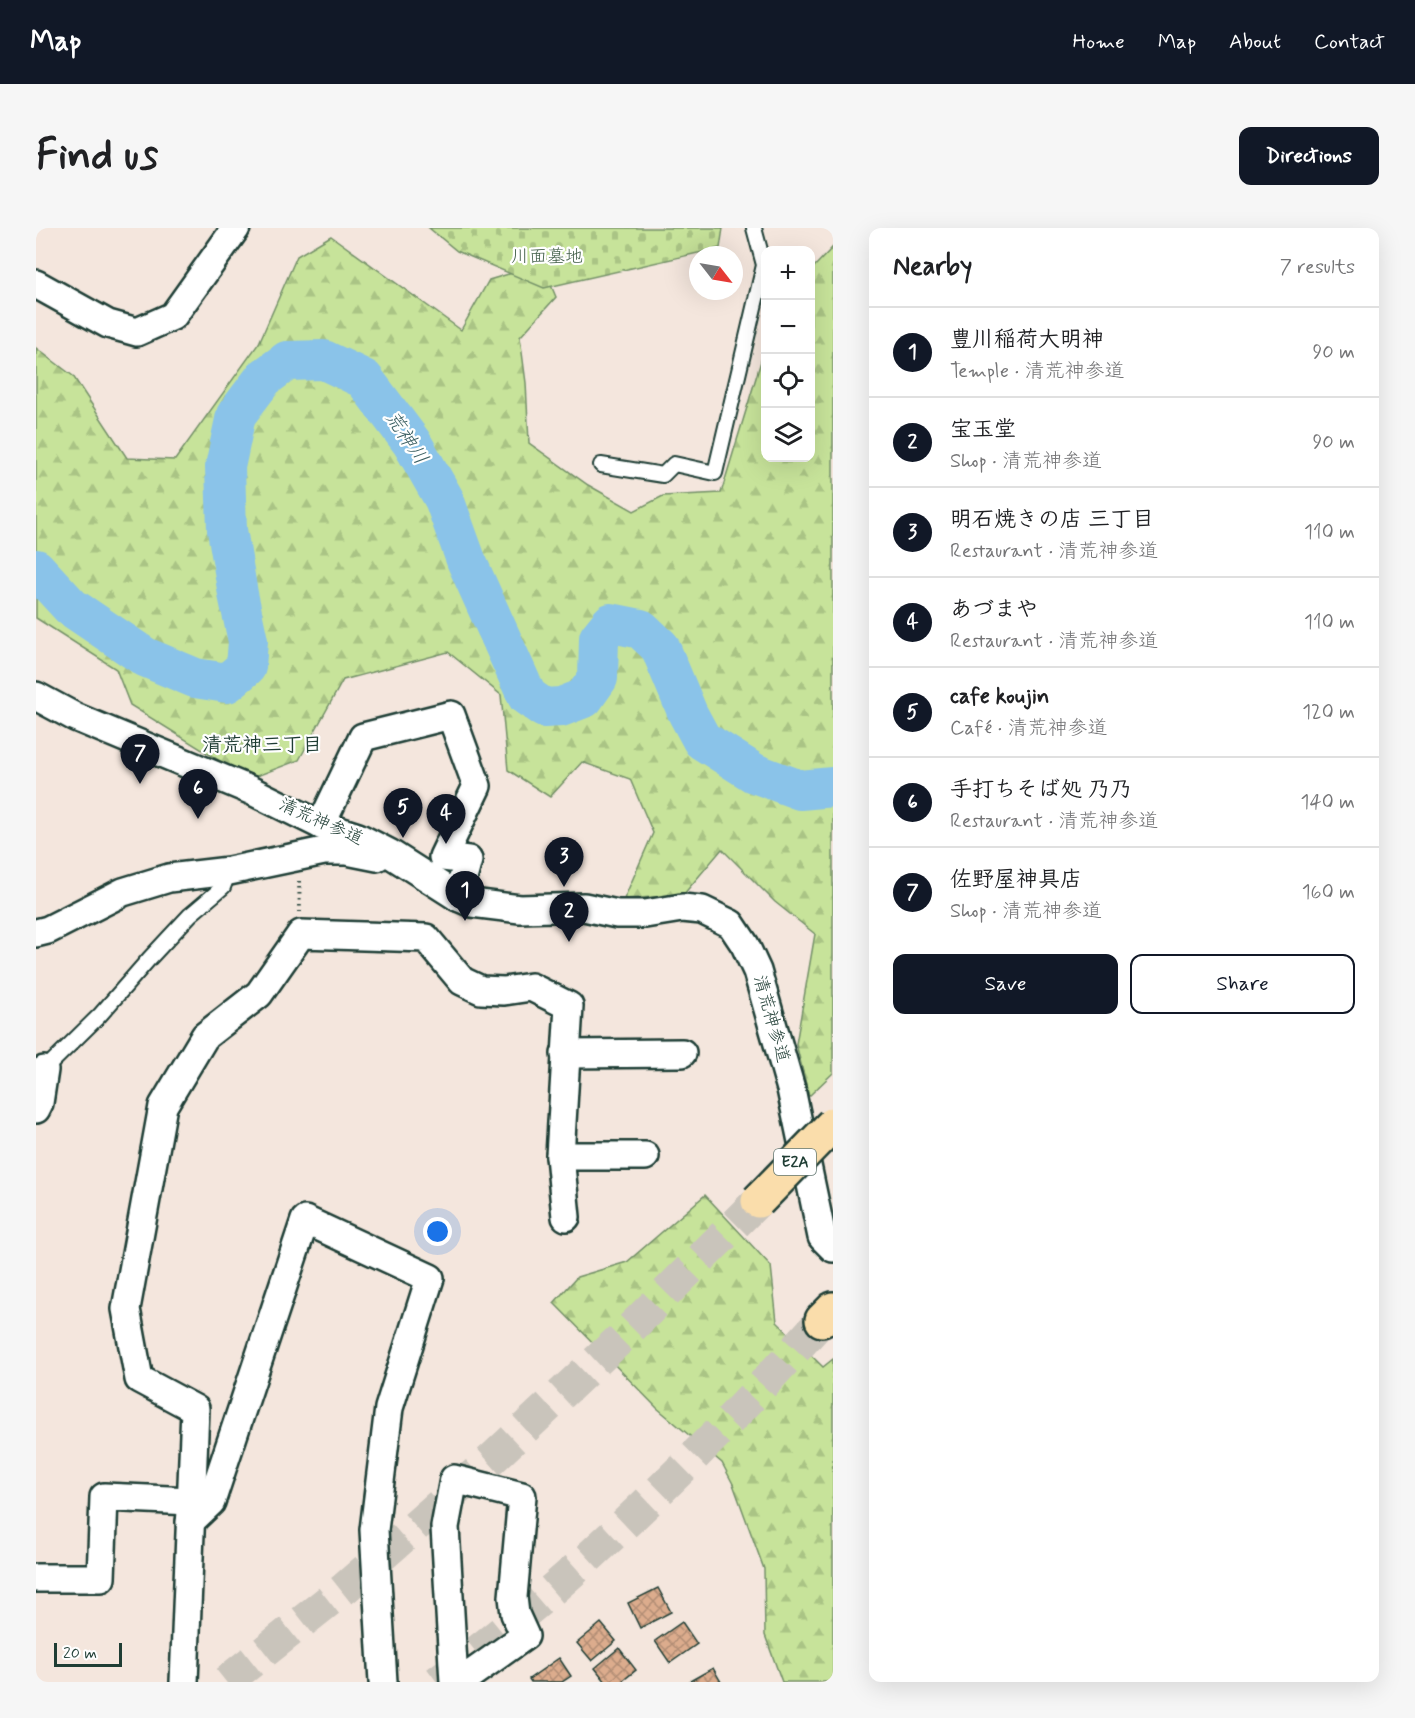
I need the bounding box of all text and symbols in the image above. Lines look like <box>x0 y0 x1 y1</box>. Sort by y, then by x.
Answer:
text: Map <box>30 24 81 61</box>
text: Home <box>1073 28 1125 56</box>
text: Map <box>1158 28 1196 56</box>
text: About <box>1229 28 1281 56</box>
text: Contact <box>1314 28 1385 56</box>
button: Directions <box>1239 127 1379 185</box>
text: Find us <box>36 129 158 184</box>
park label: 川面墓地 <box>511 245 583 269</box>
north arrow <box>689 246 743 300</box>
map controls <box>761 246 815 462</box>
button: + <box>761 246 815 300</box>
text: Nearby <box>893 250 972 284</box>
text: 7 results <box>1280 254 1355 281</box>
button: − <box>761 300 815 354</box>
text: 豊川稲荷大明神 <box>950 326 1104 354</box>
text: 1 <box>908 339 917 366</box>
text: 90 m <box>1312 339 1355 366</box>
button: locate <box>761 354 815 408</box>
text: Temple · 清荒神参道 <box>950 358 1124 385</box>
water label: 荒神川 <box>378 406 434 470</box>
button: layers <box>761 408 815 462</box>
text: 宝玉堂 <box>950 416 1016 444</box>
text: 2 <box>908 429 917 456</box>
text: 90 m <box>1312 429 1355 456</box>
text: Shop · 清荒神参道 <box>950 448 1102 475</box>
text: 明石焼きの店 三丁目 <box>950 506 1154 534</box>
text: 3 <box>908 519 917 546</box>
text: 110 m <box>1304 519 1355 546</box>
text: Restaurant · 清荒神参道 <box>950 538 1158 565</box>
text: あづまや <box>950 596 1038 624</box>
text: 4 <box>907 609 918 636</box>
text: 110 m <box>1304 609 1355 636</box>
text: Restaurant · 清荒神参道 <box>950 628 1158 655</box>
text: cafe koujin <box>950 683 1049 711</box>
text: 5 <box>907 699 919 726</box>
text: 120 m <box>1302 699 1355 726</box>
text: Café · 清荒神参道 <box>950 715 1108 742</box>
district label: 清荒神三丁目 <box>202 732 322 759</box>
pin: 7 <box>120 734 160 784</box>
pin: 6 <box>178 770 218 819</box>
text: 手打ちそば処 乃乃 <box>950 776 1132 804</box>
pin: 5 <box>384 788 422 838</box>
text: 6 <box>907 789 918 816</box>
text: 140 m <box>1301 789 1355 816</box>
street label: 清荒神参道 <box>275 793 367 851</box>
pin: 4 <box>426 794 466 844</box>
text: Restaurant · 清荒神参道 <box>950 808 1158 835</box>
pin: 3 <box>544 838 584 887</box>
text: 佐野屋神具店 <box>950 866 1082 894</box>
pin: 1 <box>446 872 484 921</box>
text: 7 <box>906 879 919 906</box>
text: 160 m <box>1302 879 1355 906</box>
pin: 2 <box>550 892 588 942</box>
text: Shop · 清荒神参道 <box>950 898 1102 925</box>
button: Save <box>893 954 1118 1014</box>
button: Share <box>1130 954 1355 1014</box>
street label: 清荒神参道 <box>747 972 795 1066</box>
road number: E2A <box>774 1149 816 1175</box>
your location <box>423 1217 452 1246</box>
scale bar <box>54 1640 122 1668</box>
text: 20 m <box>63 1643 97 1664</box>

